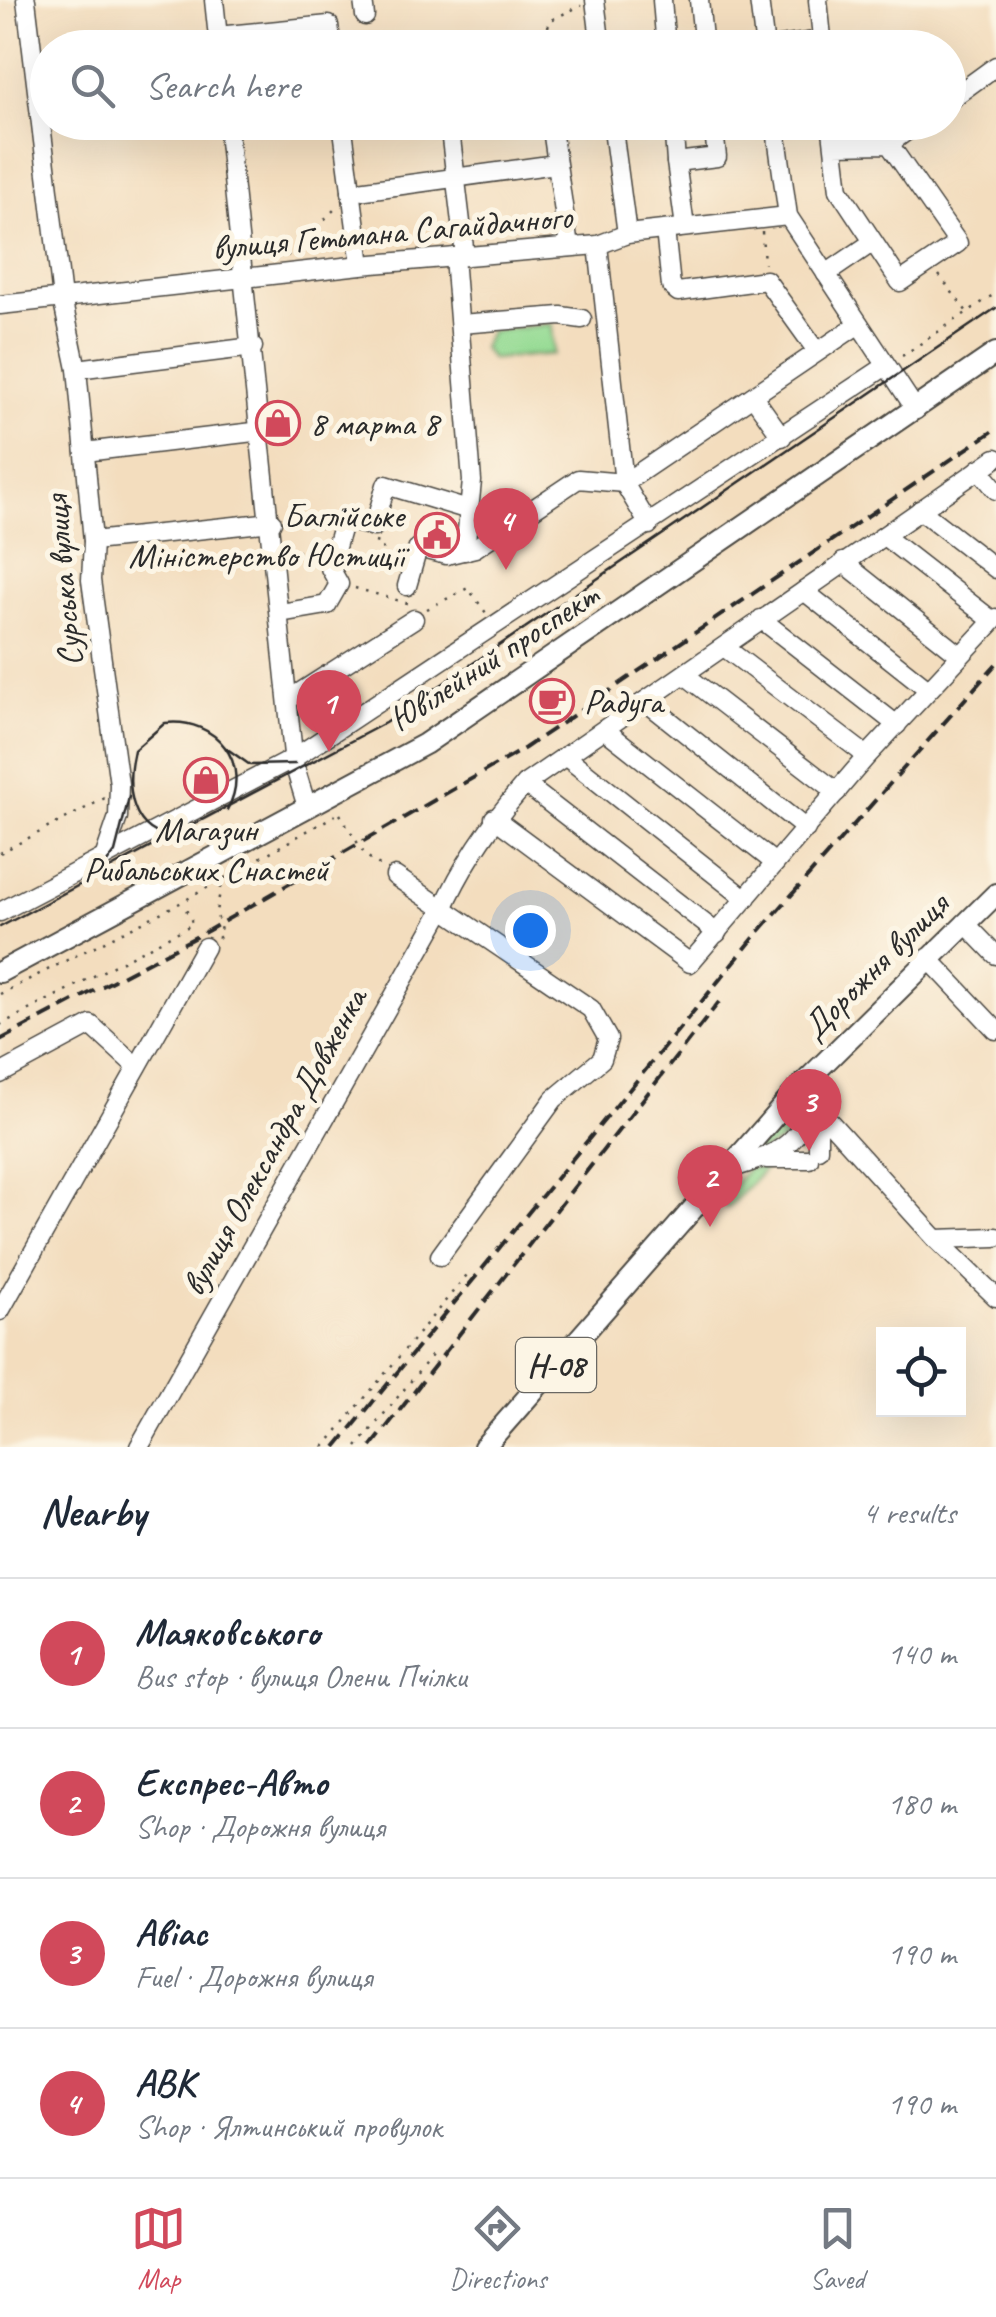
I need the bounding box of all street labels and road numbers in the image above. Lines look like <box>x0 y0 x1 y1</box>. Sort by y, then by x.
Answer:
street label: вулиця Гетьмана Сагайдачного <box>210 194 575 270</box>
street label: Сурська вулиця <box>33 492 93 668</box>
street label: Ювілейний проспект <box>381 572 609 742</box>
street label: Дорожня вулиця <box>792 881 960 1049</box>
street label: вулиця Олександра Довженка <box>171 978 378 1304</box>
road number: Н-08 <box>516 1338 596 1392</box>

